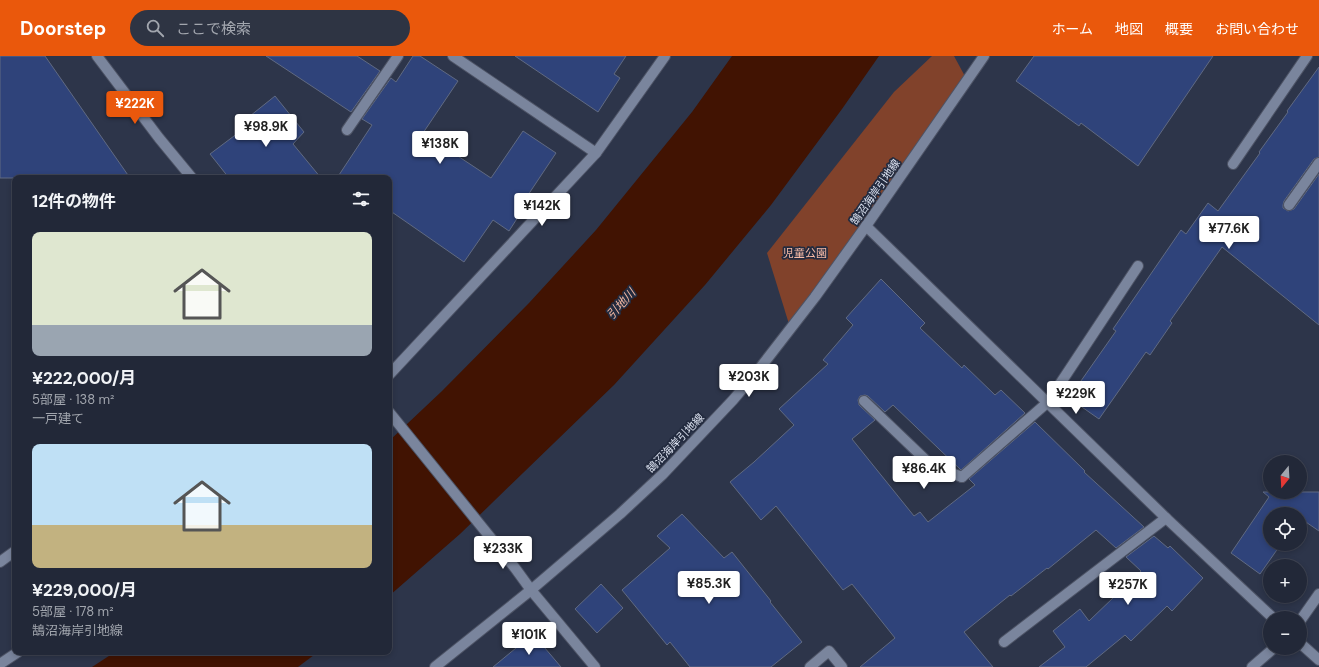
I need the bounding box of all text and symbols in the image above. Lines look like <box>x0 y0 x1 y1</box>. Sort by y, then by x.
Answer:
search box <box>130 10 410 46</box>
text: Doorstep <box>20 16 106 41</box>
icon: search <box>144 17 166 39</box>
text: ここで検索 <box>176 19 251 39</box>
text: ホーム <box>1051 20 1093 38</box>
text: 地図 <box>1115 20 1143 38</box>
text: 概要 <box>1165 20 1193 38</box>
text: お問い合わせ <box>1215 20 1299 38</box>
pin: ¥222K <box>107 91 163 125</box>
text: ¥222K <box>115 95 155 112</box>
pin: ¥98.9K <box>233 114 299 148</box>
text: ¥98.9K <box>244 118 288 135</box>
pin: ¥138K <box>412 131 468 165</box>
text: ¥138K <box>421 135 459 152</box>
street label: 鵠沼海岸引地線 <box>847 156 903 228</box>
icon: filters <box>350 188 372 210</box>
text: 12件の物件 <box>32 190 116 212</box>
pin: ¥142K <box>514 193 570 227</box>
text: ¥142K <box>523 197 561 214</box>
pin: ¥77.6K <box>1196 216 1262 250</box>
text: ¥77.6K <box>1208 220 1250 237</box>
park label: 児童公園 <box>783 246 827 260</box>
icon: home <box>166 258 238 330</box>
water label: 引地川 <box>603 284 640 323</box>
pin: ¥203K <box>721 364 777 398</box>
text: ¥222,000/月 <box>32 367 136 389</box>
text: ¥203K <box>728 368 770 385</box>
pin: ¥229K <box>1048 381 1104 415</box>
text: ¥229K <box>1056 385 1096 402</box>
text: 5部屋 · 138 m² <box>32 391 114 408</box>
text: 一戸建て <box>32 410 84 427</box>
street label: 鵠沼海岸引地線 <box>643 410 707 476</box>
north arrow <box>1263 455 1307 499</box>
map controls <box>1263 455 1307 655</box>
pin: ¥86.4K <box>891 456 957 490</box>
text: ¥86.4K <box>902 460 946 477</box>
icon: home <box>166 470 238 542</box>
button: locate <box>1263 507 1307 551</box>
pin: ¥233K <box>475 536 531 570</box>
text: ¥233K <box>483 540 523 557</box>
button: + <box>1263 559 1307 603</box>
pin: ¥85.3K <box>676 571 742 605</box>
pin: ¥257K <box>1100 572 1156 606</box>
text: ¥85.3K <box>687 575 731 592</box>
text: ¥257K <box>1108 576 1148 593</box>
text: ¥229,000/月 <box>32 579 137 601</box>
text: 5部屋 · 178 m² <box>32 603 113 620</box>
button: − <box>1263 611 1307 655</box>
text: 鵠沼海岸引地線 <box>32 622 123 639</box>
pin: ¥101K <box>501 622 557 656</box>
text: ¥101K <box>511 626 547 643</box>

